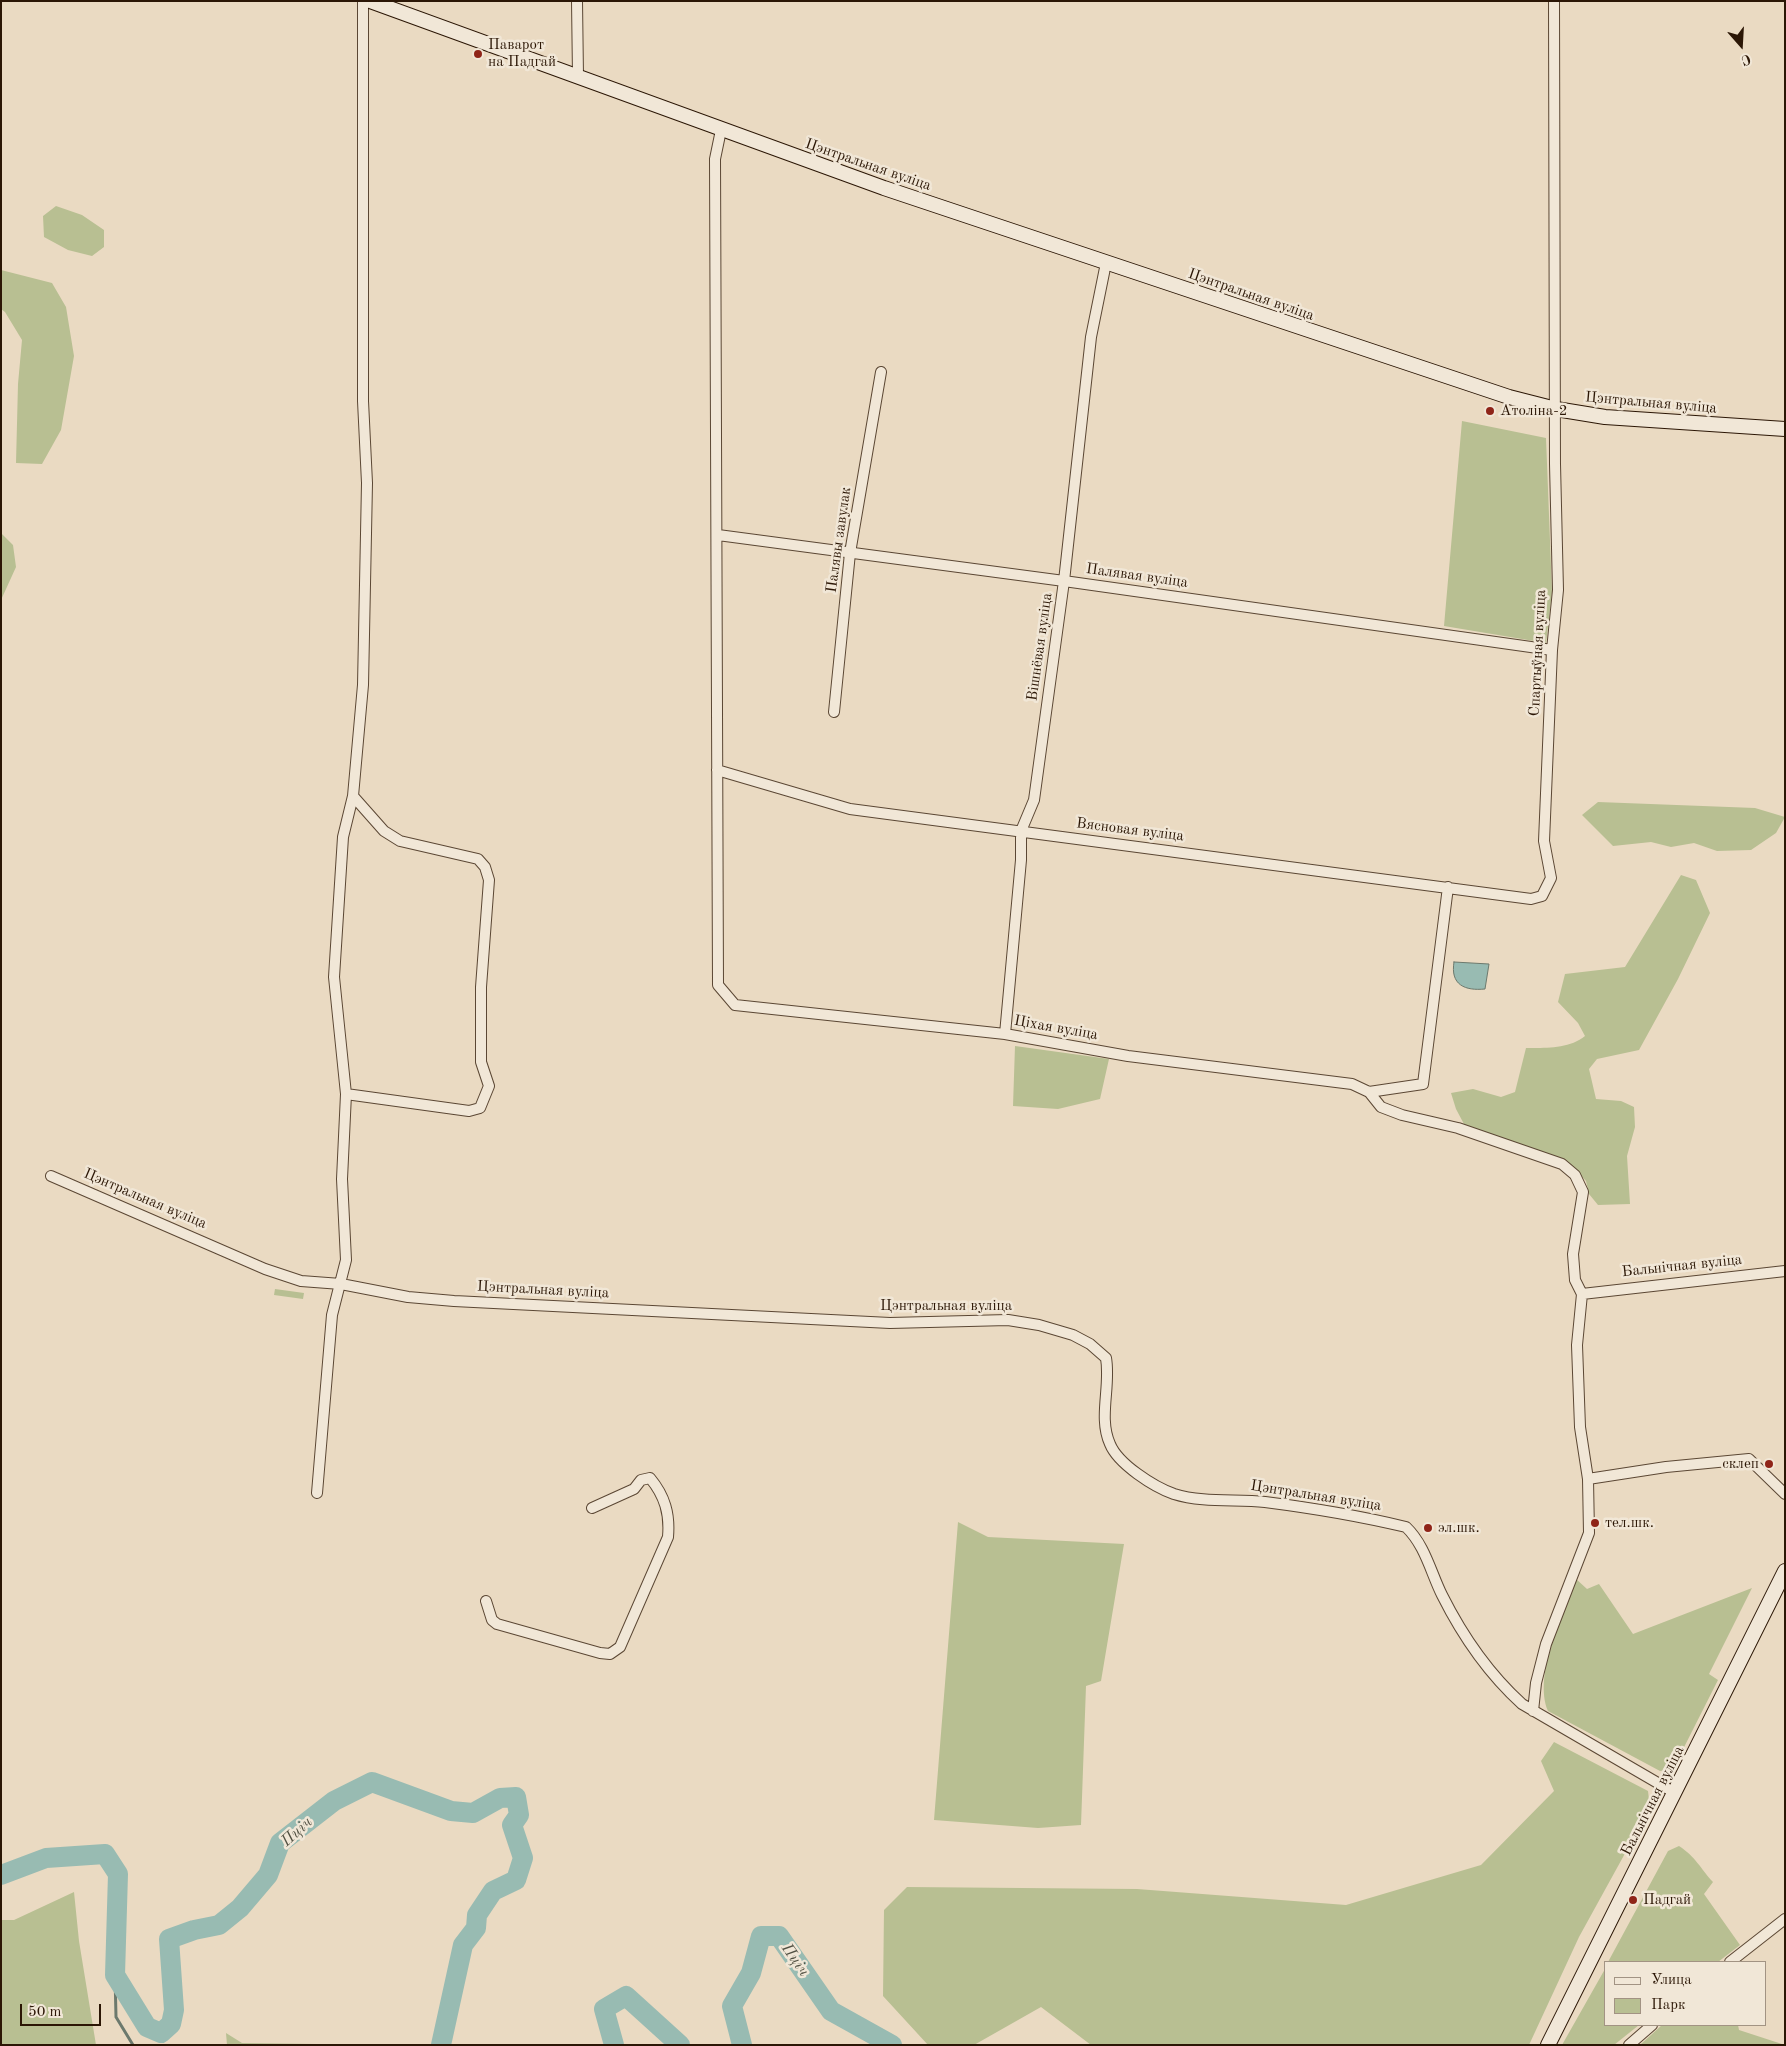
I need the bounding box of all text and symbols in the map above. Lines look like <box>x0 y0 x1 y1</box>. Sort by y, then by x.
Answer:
north arrow <box>1716 20 1766 70</box>
place label: Паварот на Падгай <box>488 36 556 71</box>
marker: Паварот на Падгай <box>472 48 484 60</box>
text: С <box>1739 51 1753 67</box>
street label: Цэнтральная вуліца <box>803 135 933 195</box>
street label: Цэнтральная вуліца <box>1186 265 1316 325</box>
street label: Цэнтральная вуліца <box>1584 388 1718 418</box>
place label: Атоліна-2 <box>1500 402 1567 420</box>
marker: Атоліна-2 <box>1484 405 1496 417</box>
street label: Палявы завулак <box>823 486 855 594</box>
street label: Палявая вуліца <box>1085 560 1189 592</box>
street label: Спартыўная вуліца <box>1526 589 1550 717</box>
street label: Вішнёвая вуліца <box>1023 592 1057 702</box>
street label: Вясновая вуліца <box>1075 814 1185 846</box>
street label: Ціхая вуліца <box>1013 1012 1099 1044</box>
street label: Цэнтральная вуліца <box>81 1165 209 1233</box>
street label: Бальнічная вуліца <box>1621 1251 1743 1281</box>
street label: Цэнтральная вуліца <box>477 1278 609 1302</box>
street label: Цэнтральная вуліца <box>880 1297 1012 1315</box>
place label: склеп <box>1722 1455 1759 1473</box>
marker: склеп <box>1763 1458 1775 1470</box>
street label: Цэнтральная вуліца <box>1249 1477 1383 1515</box>
place label: тел.шк. <box>1605 1514 1654 1532</box>
marker: тел.шк. <box>1589 1517 1601 1529</box>
place label: эл.шк. <box>1438 1519 1480 1537</box>
marker: эл.шк. <box>1422 1522 1434 1534</box>
street label: Бальнічная вуліца <box>1618 1743 1688 1859</box>
water label: Пціч <box>277 1813 317 1851</box>
place label: Падгай <box>1643 1891 1691 1909</box>
marker: Падгай <box>1627 1894 1639 1906</box>
water label: Пціч <box>777 1940 813 1980</box>
legend <box>1604 1961 1766 2026</box>
text: Улица <box>1651 1973 1692 1988</box>
scale bar <box>22 1994 104 2026</box>
text: Парк <box>1651 1998 1686 2013</box>
text: 50 m <box>28 2005 62 2020</box>

